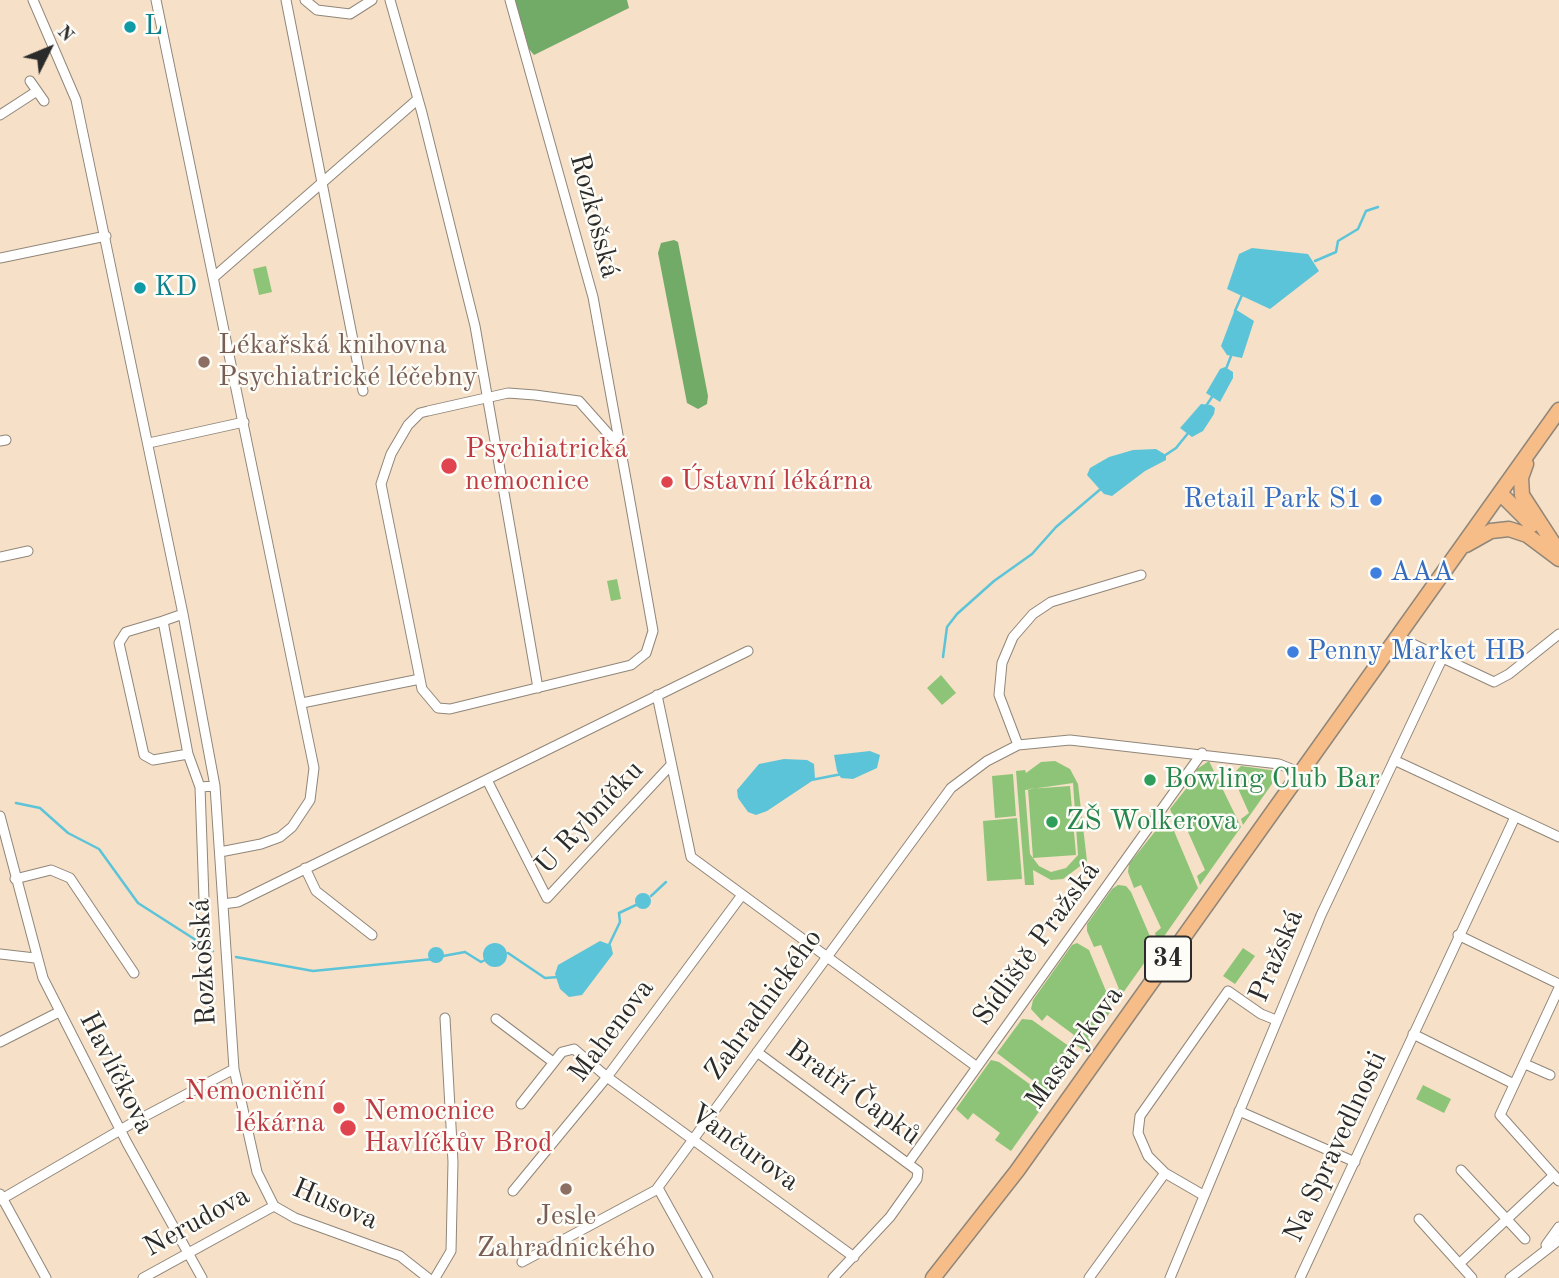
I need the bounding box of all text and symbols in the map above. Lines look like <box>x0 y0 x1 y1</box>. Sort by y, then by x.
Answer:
place label: L <box>144 10 163 44</box>
north arrow <box>14 14 84 84</box>
marker: L <box>122 19 138 35</box>
text: N <box>53 23 77 46</box>
street label: Rozkošská <box>561 150 627 282</box>
place label: KD <box>154 271 197 305</box>
marker: KD <box>132 280 148 296</box>
place label: Lékařská knihovna Psychiatrické léčebny <box>218 329 478 395</box>
marker: Lékařská knihovna Psychiatrické léčebny <box>196 354 212 370</box>
place label: Psychiatrická nemocnice <box>465 433 628 499</box>
marker: Psychiatrická nemocnice <box>439 456 459 476</box>
place label: Ústavní lékárna <box>681 465 872 499</box>
marker: Ústavní lékárna <box>659 474 675 490</box>
place label: Retail Park S1 <box>1183 483 1362 517</box>
marker: Retail Park S1 <box>1368 492 1384 508</box>
place label: AAA <box>1390 556 1454 590</box>
marker: AAA <box>1368 565 1384 581</box>
place label: Penny Market HB <box>1307 635 1526 669</box>
marker: Penny Market HB <box>1285 644 1301 660</box>
street label: U Rybníčku <box>529 754 651 882</box>
place label: Bowling Club Bar <box>1164 763 1380 797</box>
marker: Bowling Club Bar <box>1142 772 1158 788</box>
place label: ZŠ Wolkerova <box>1066 805 1238 839</box>
marker: ZŠ Wolkerova <box>1044 814 1060 830</box>
street label: Sídliště Pražská <box>966 855 1108 1033</box>
street label: Rozkošská <box>184 898 224 1026</box>
street label: Pražská <box>1243 905 1311 1007</box>
street label: Zahradnického <box>698 923 830 1087</box>
road number: 34 <box>1145 936 1191 982</box>
street label: Mahenova <box>562 973 662 1089</box>
street label: Masarykova <box>1019 980 1131 1116</box>
street label: Havlíčkova <box>71 1006 161 1140</box>
street label: Bratří Čapků <box>779 1033 927 1153</box>
street label: Na Spravedlnosti <box>1277 1046 1395 1248</box>
place label: Nemocniční lékárna <box>185 1075 325 1141</box>
place label: Nemocnice Havlíčkův Brod <box>364 1095 553 1161</box>
street label: Vančurova <box>683 1097 805 1199</box>
marker: Nemocniční lékárna <box>331 1100 347 1116</box>
marker: Nemocnice Havlíčkův Brod <box>338 1118 358 1138</box>
street label: Husova <box>287 1172 383 1238</box>
street label: Nerudova <box>138 1179 256 1265</box>
marker: Jesle Zahradnického <box>558 1181 574 1197</box>
place label: Jesle Zahradnického <box>477 1200 655 1266</box>

